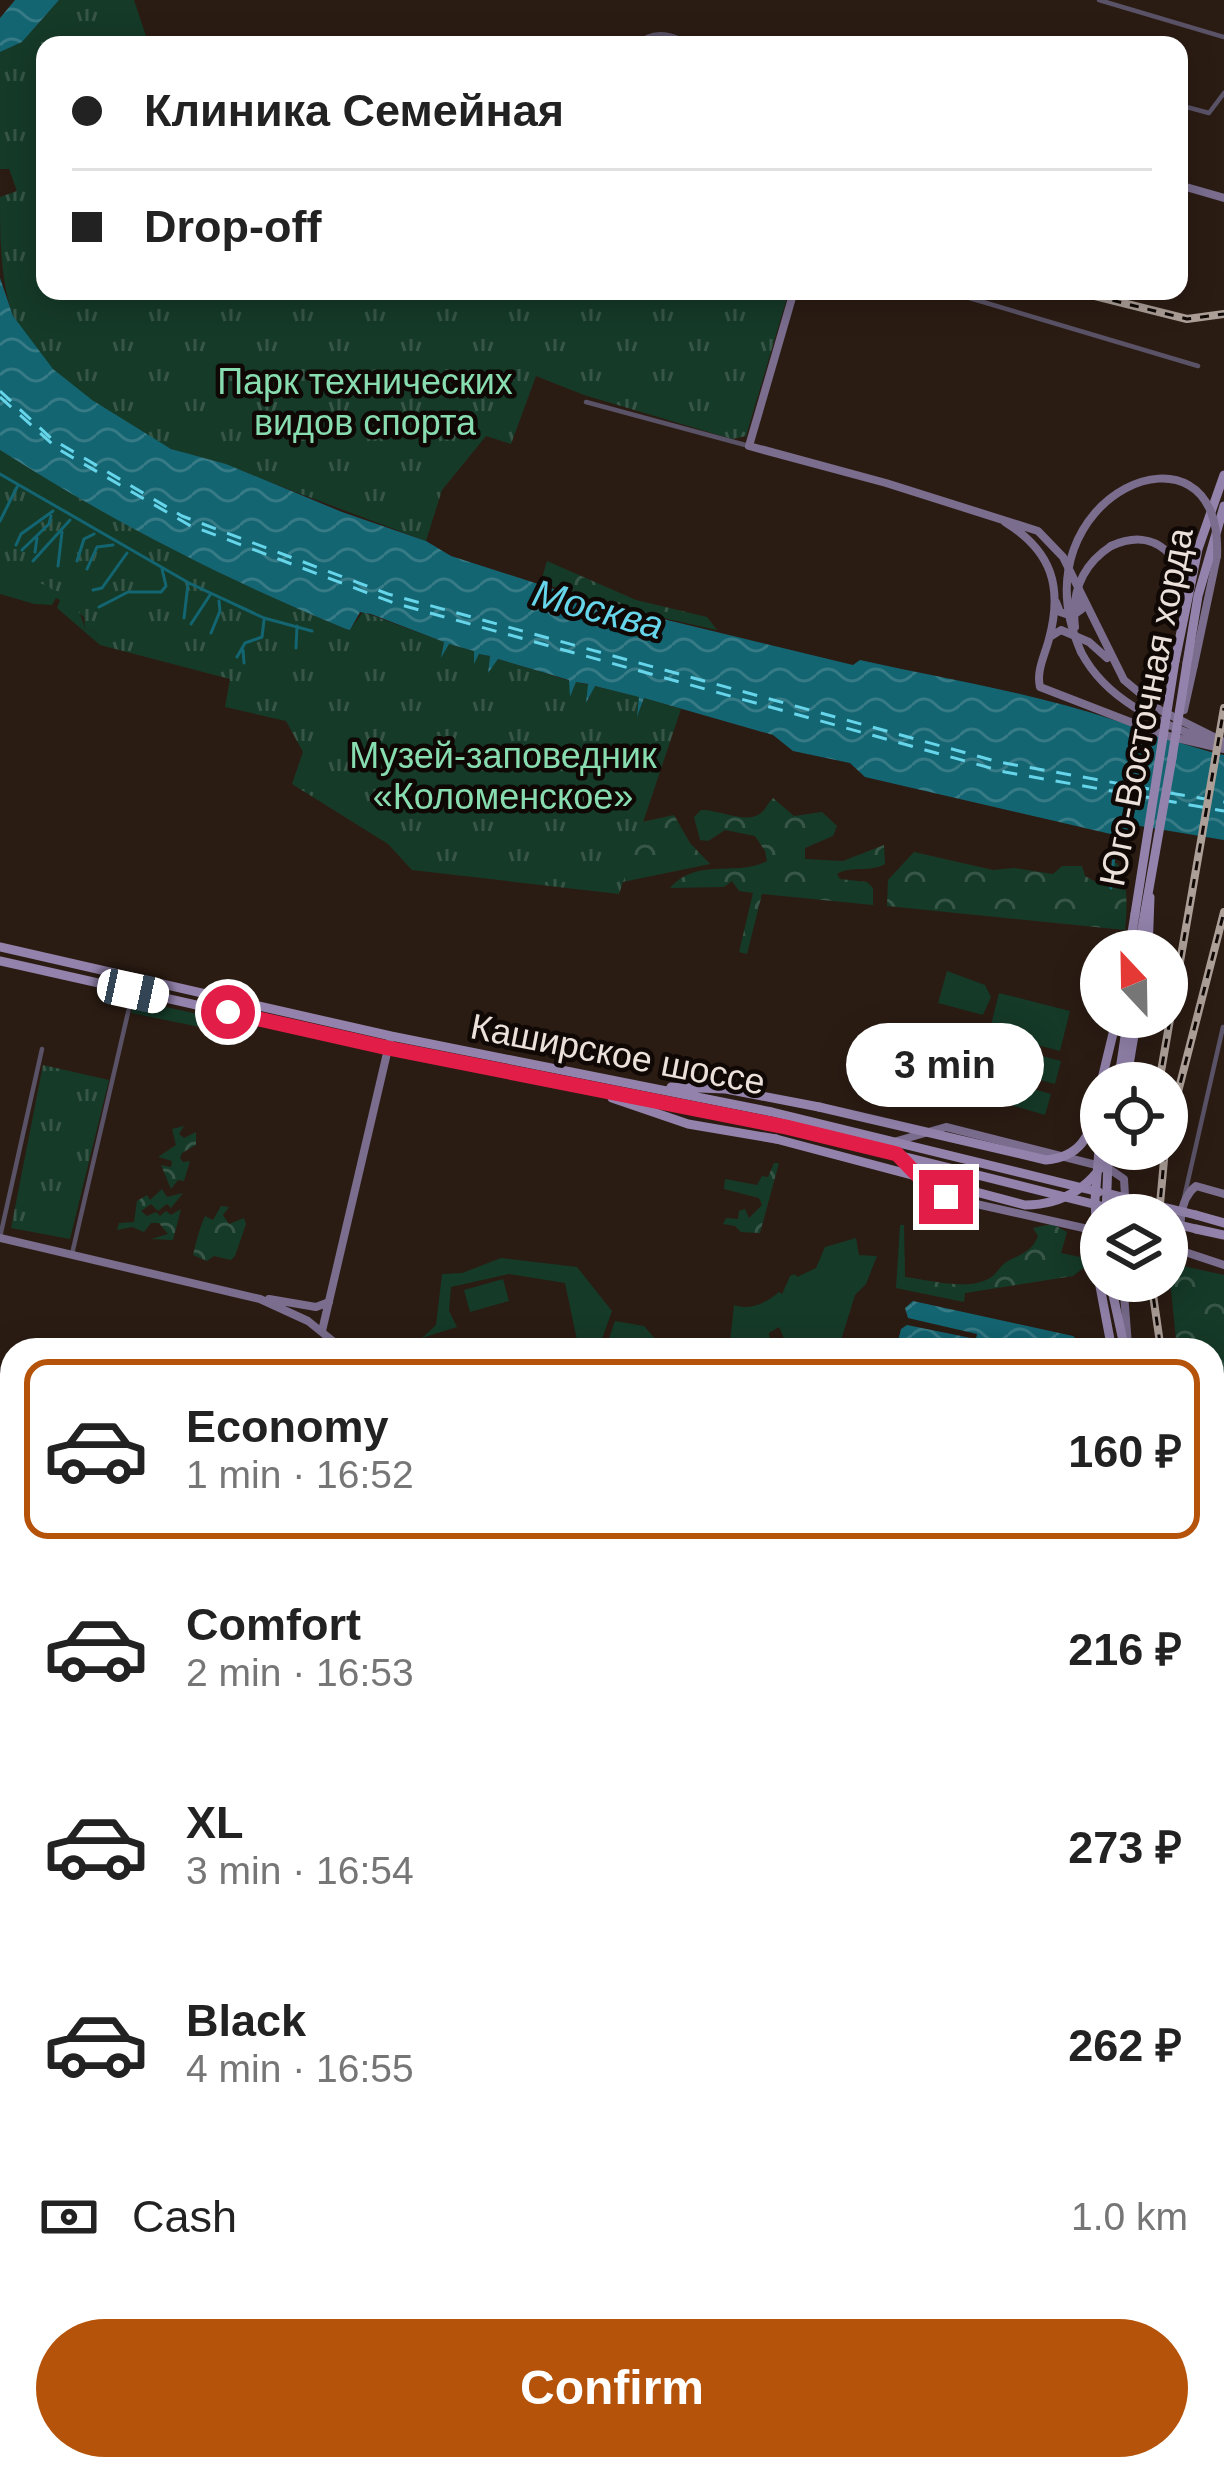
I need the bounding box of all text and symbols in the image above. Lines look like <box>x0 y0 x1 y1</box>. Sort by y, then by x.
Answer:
text: Клиника Семейная <box>144 85 564 136</box>
text: Drop-off <box>144 201 321 252</box>
park label: Парк технических видов спорта <box>217 361 513 443</box>
street label: Юго-Восточная хорда <box>1091 523 1201 890</box>
water label: Москва <box>528 571 668 647</box>
park label: Музей-заповедник «Коломенское» <box>349 735 657 817</box>
north arrow <box>1080 930 1188 1038</box>
map controls <box>1080 930 1188 1302</box>
car <box>94 966 172 1016</box>
route start <box>201 985 255 1039</box>
street label: Каширское шоссе <box>467 1005 769 1103</box>
callout: 3 min <box>847 1023 1045 1107</box>
text: 3 min <box>894 1043 996 1086</box>
button: locate <box>1080 1062 1188 1170</box>
route end <box>919 1170 973 1224</box>
button: layers <box>1080 1194 1188 1302</box>
icon: car <box>42 1395 150 1503</box>
text: Economy <box>186 1401 389 1452</box>
text: 160 ₽ <box>1068 1426 1182 1477</box>
text: 1 min · 16:52 <box>186 1453 414 1496</box>
icon: car <box>42 1593 150 1701</box>
text: Comfort <box>186 1599 361 1650</box>
text: 216 ₽ <box>1068 1624 1182 1675</box>
text: 2 min · 16:53 <box>186 1651 414 1694</box>
icon: car <box>42 1791 150 1899</box>
text: XL <box>186 1797 244 1848</box>
text: 273 ₽ <box>1068 1822 1182 1873</box>
text: 3 min · 16:54 <box>186 1849 414 1892</box>
icon: car <box>42 1989 150 2097</box>
text: Black <box>186 1995 306 2046</box>
text: 262 ₽ <box>1068 2020 1182 2071</box>
text: 4 min · 16:55 <box>186 2047 414 2090</box>
icon: cash <box>36 2184 102 2250</box>
text: Cash <box>132 2191 237 2242</box>
text: 1.0 km <box>1071 2195 1188 2238</box>
button: Confirm <box>36 2319 1188 2457</box>

